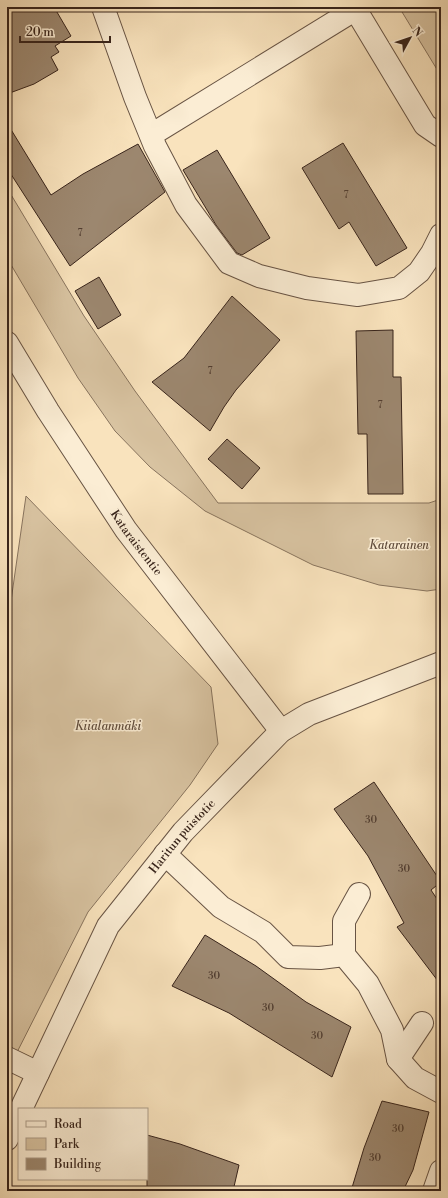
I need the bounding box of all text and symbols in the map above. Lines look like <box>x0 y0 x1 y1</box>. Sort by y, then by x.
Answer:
scale bar <box>20 18 110 44</box>
north arrow <box>390 18 430 58</box>
text: N <box>409 24 425 40</box>
text: 20 m <box>26 25 54 40</box>
house number: 7 <box>343 189 349 201</box>
house number: 7 <box>77 227 83 239</box>
house number: 7 <box>207 365 213 377</box>
house number: 7 <box>377 399 383 411</box>
street label: Kataraistentie <box>107 507 166 578</box>
park label: Katarainen <box>369 538 429 553</box>
park label: Kiialanmäki <box>75 719 142 734</box>
street label: Haritun puistotie <box>145 796 218 876</box>
house number: 30 <box>365 814 377 826</box>
house number: 30 <box>398 863 410 875</box>
house number: 30 <box>208 970 220 982</box>
house number: 30 <box>262 1002 274 1014</box>
house number: 30 <box>311 1030 323 1042</box>
legend <box>18 1108 148 1180</box>
text: Road <box>54 1117 82 1132</box>
house number: 30 <box>392 1123 404 1135</box>
text: Park <box>54 1137 80 1152</box>
house number: 30 <box>369 1152 381 1164</box>
text: Building <box>53 1157 102 1172</box>

